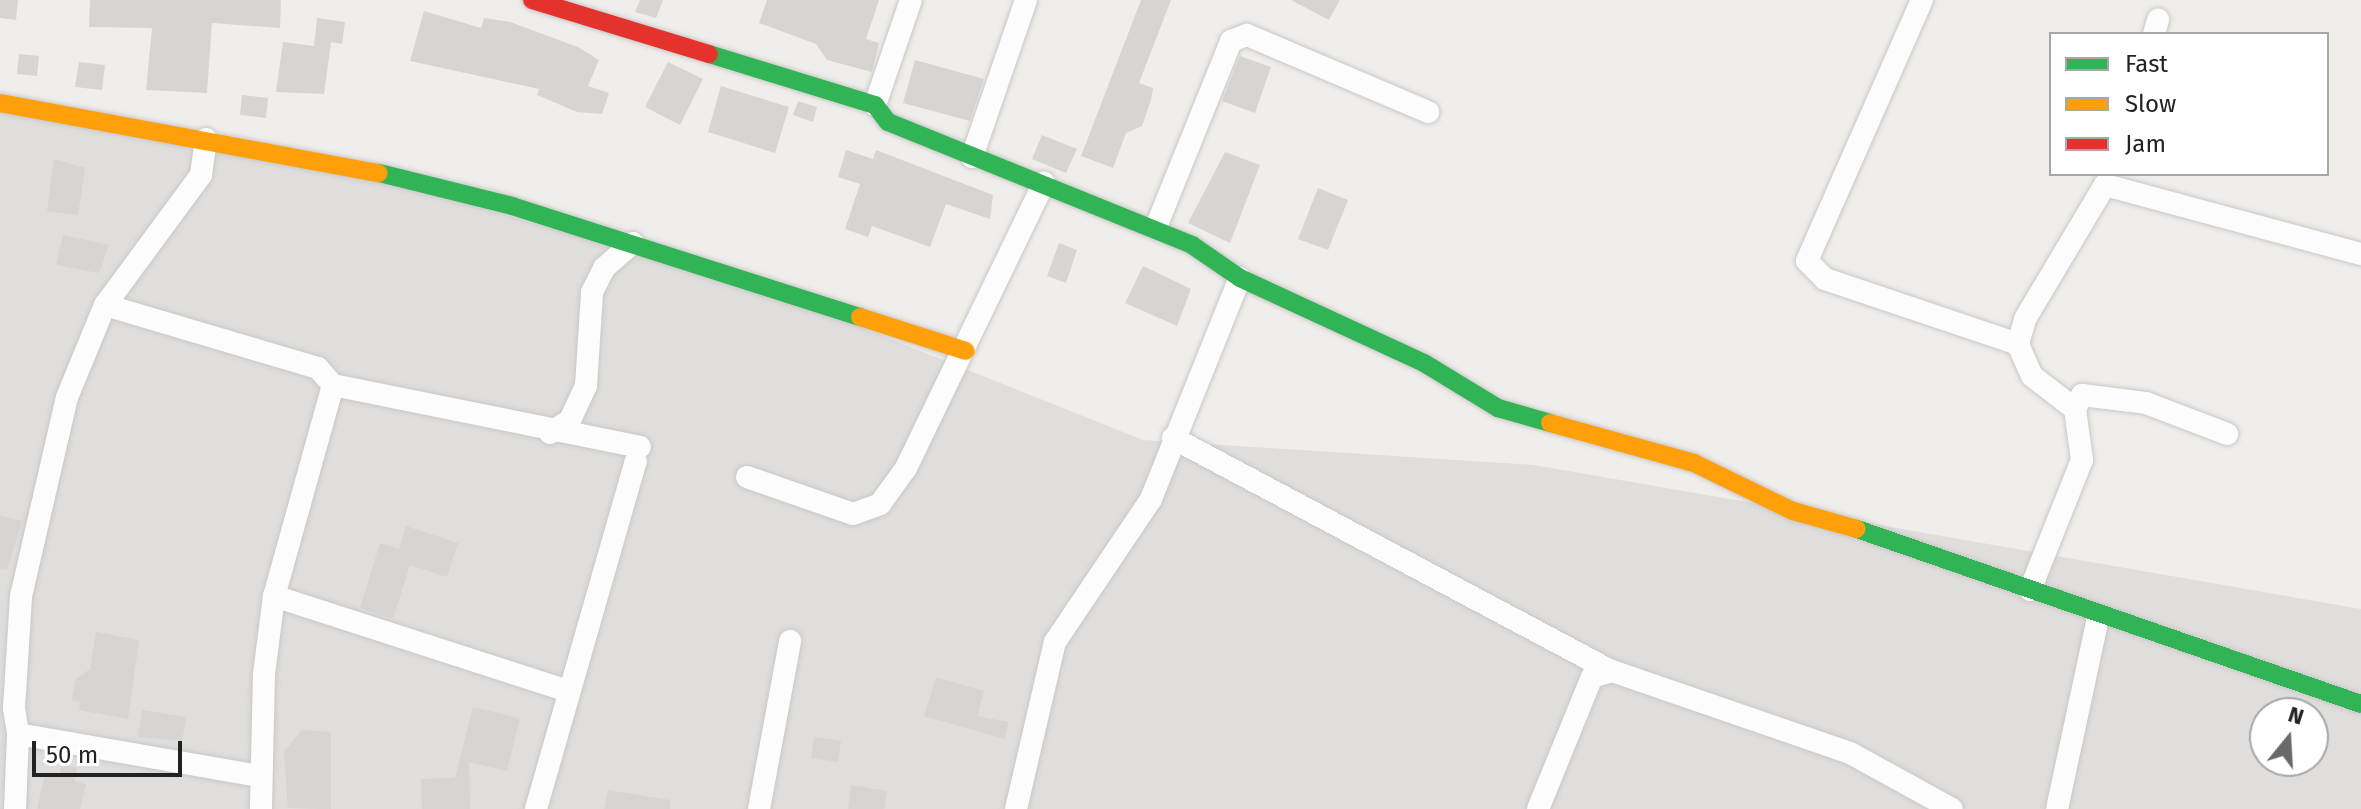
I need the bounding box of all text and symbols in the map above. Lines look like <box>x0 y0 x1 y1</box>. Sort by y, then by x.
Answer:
legend <box>2049 32 2329 176</box>
text: Fast <box>2125 50 2168 78</box>
text: Slow <box>2125 90 2176 118</box>
text: Jam <box>2125 130 2166 158</box>
north arrow <box>2249 697 2329 777</box>
text: N <box>2285 701 2307 731</box>
scale bar <box>36 725 186 775</box>
text: 50 m <box>46 741 98 769</box>

